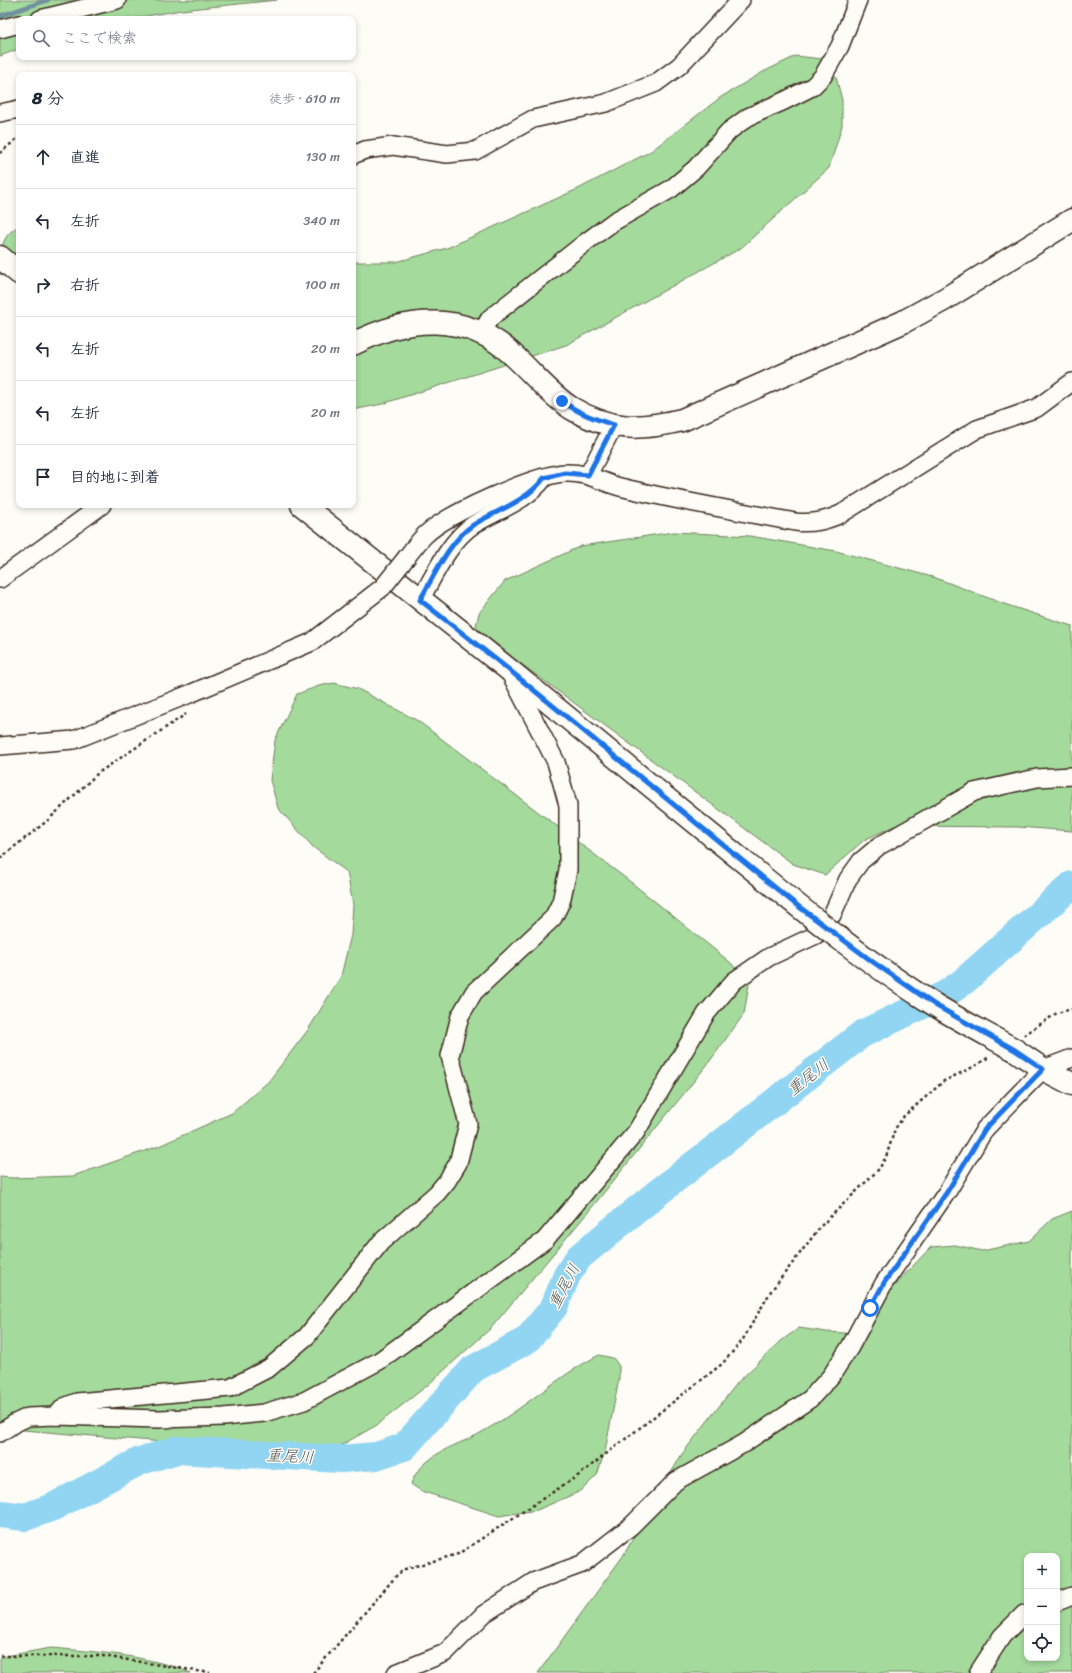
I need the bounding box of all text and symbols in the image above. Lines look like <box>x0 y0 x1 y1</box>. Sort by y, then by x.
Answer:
search box <box>16 16 356 60</box>
text: ここで検索 <box>62 25 137 51</box>
icon: search <box>30 27 52 49</box>
text: 8 分 <box>32 83 64 113</box>
text: 徒歩 · 610 m <box>269 87 340 110</box>
text: 直進 <box>70 144 100 170</box>
text: 130 m <box>306 145 340 168</box>
icon: ahead <box>32 146 54 168</box>
text: 左折 <box>70 208 100 234</box>
text: 340 m <box>303 209 340 232</box>
icon: left <box>32 210 54 232</box>
text: 右折 <box>70 272 100 298</box>
text: 100 m <box>305 273 340 296</box>
icon: right <box>32 274 54 296</box>
text: 左折 <box>70 336 100 362</box>
text: 20 m <box>311 337 340 360</box>
icon: left <box>32 338 54 360</box>
route end <box>553 392 571 410</box>
text: 左折 <box>70 400 100 426</box>
text: 20 m <box>311 401 340 424</box>
icon: left <box>32 402 54 424</box>
text: 目的地に到着 <box>70 464 160 490</box>
icon: arrive <box>32 466 54 488</box>
water label: 重尾川 <box>780 1051 836 1103</box>
water label: 重尾川 <box>540 1258 588 1314</box>
route start <box>861 1299 879 1317</box>
water label: 重尾川 <box>265 1440 315 1472</box>
map controls <box>1024 1553 1060 1661</box>
button: + <box>1024 1553 1060 1589</box>
button: − <box>1024 1589 1060 1625</box>
button: locate <box>1024 1625 1060 1661</box>

